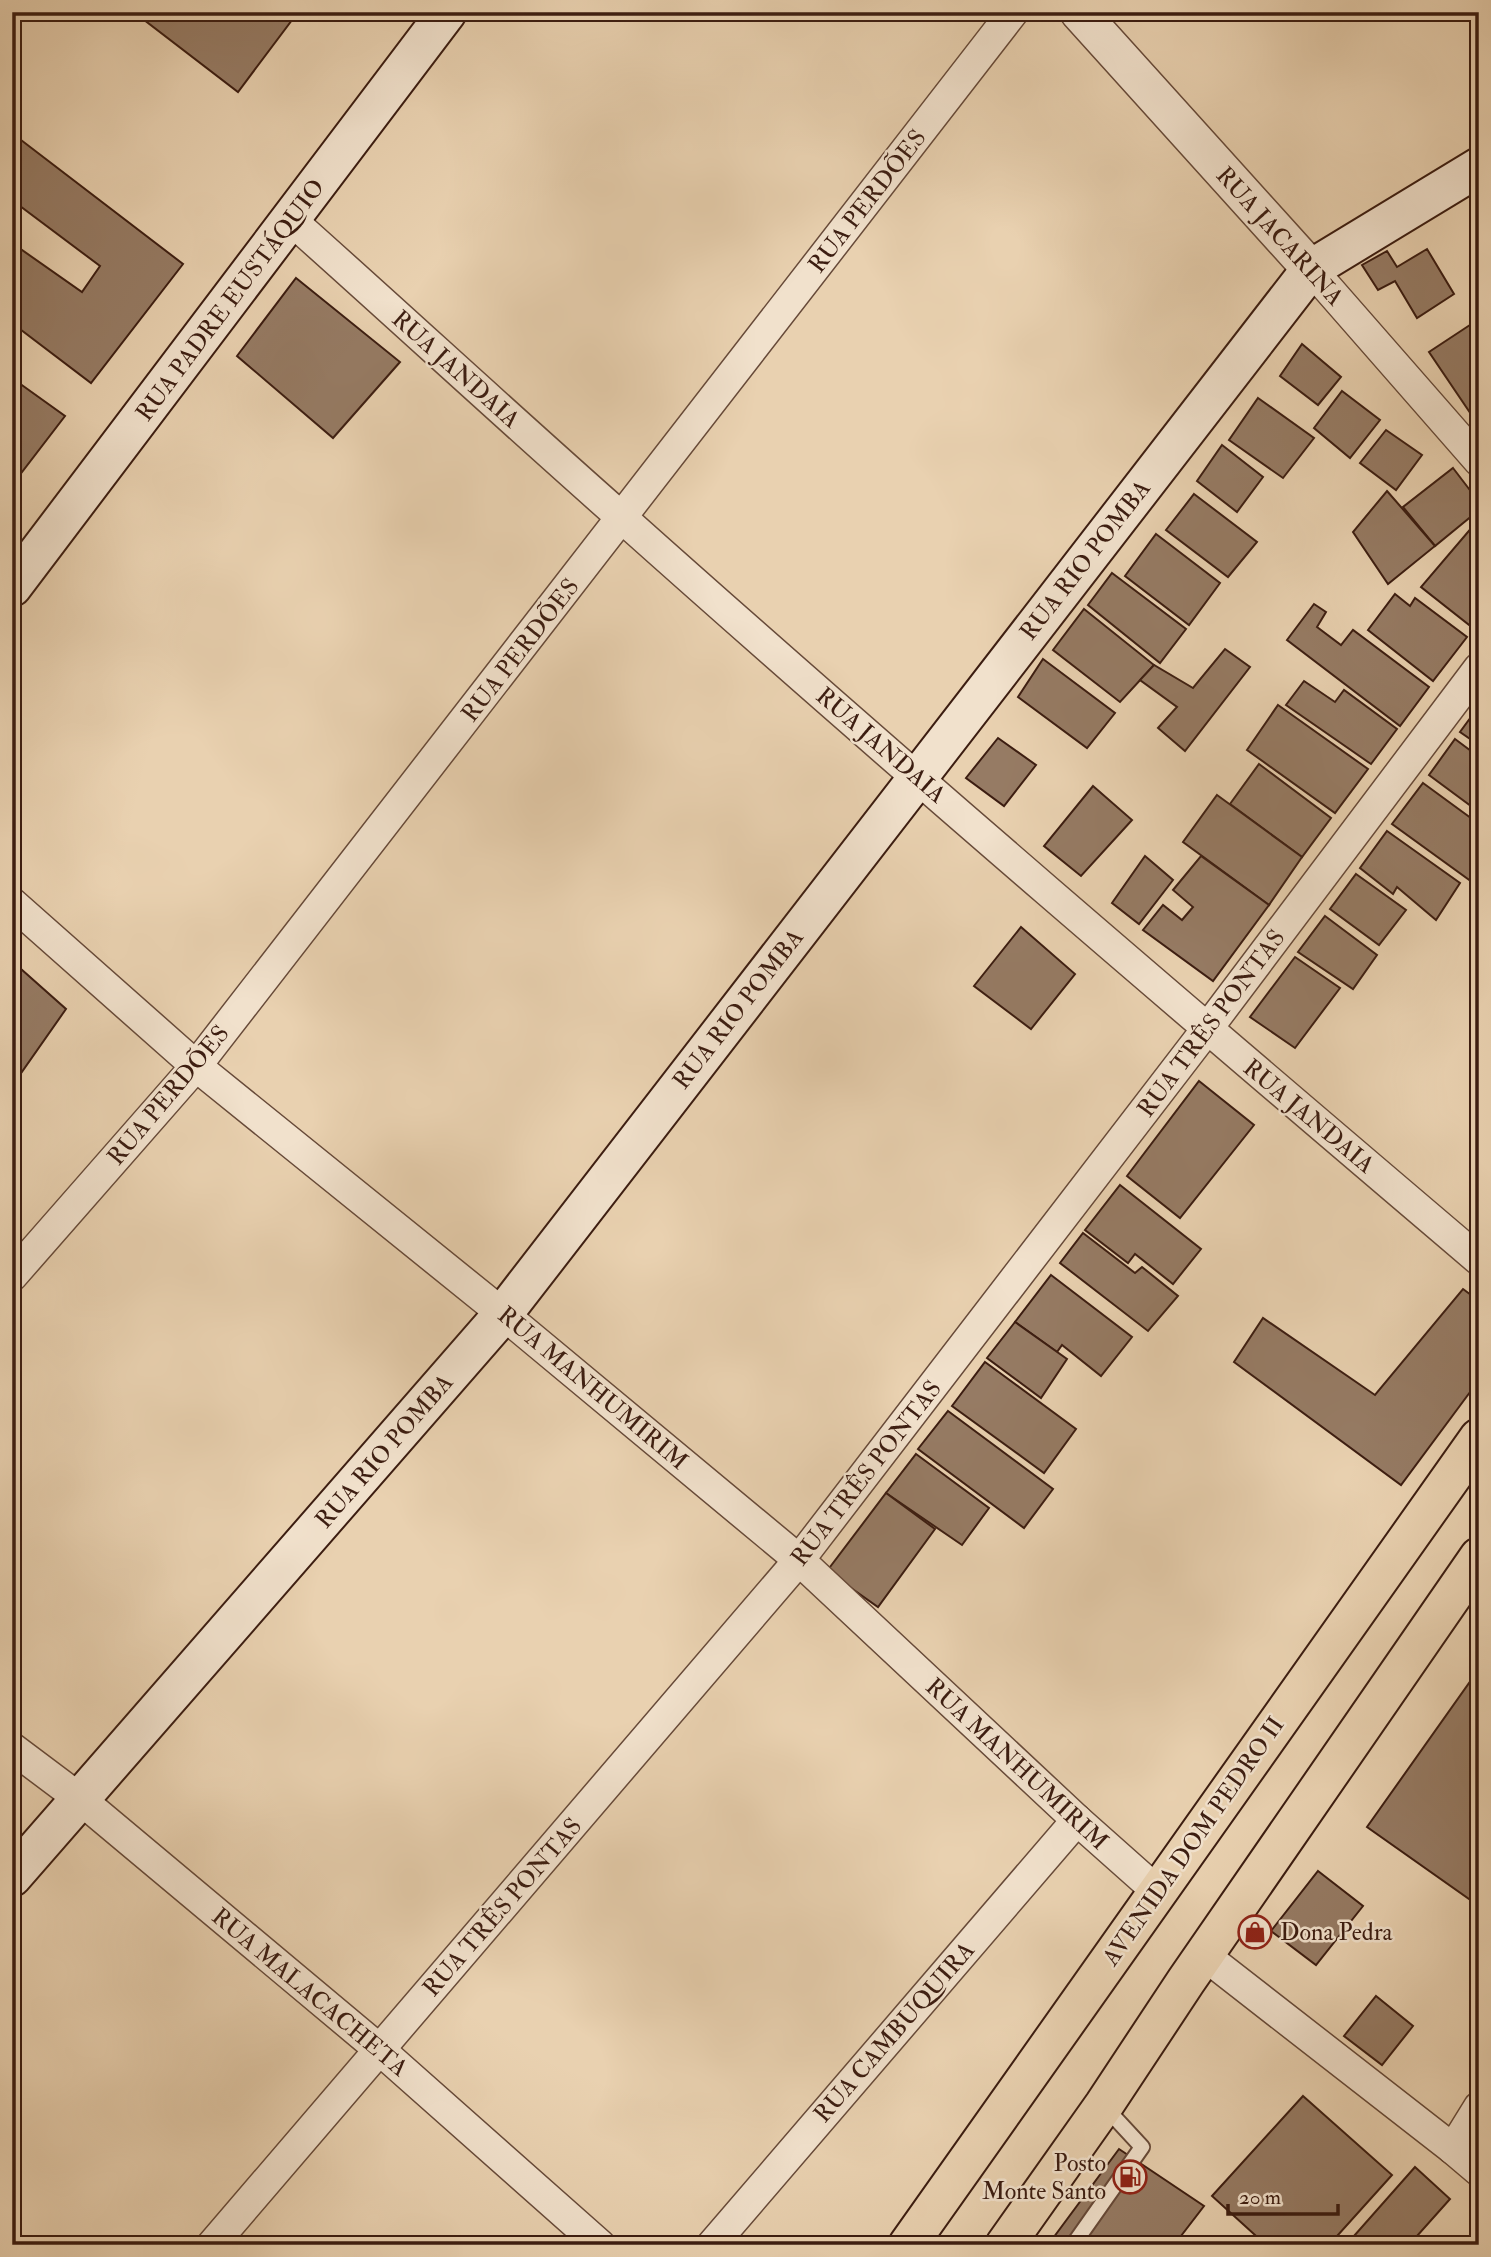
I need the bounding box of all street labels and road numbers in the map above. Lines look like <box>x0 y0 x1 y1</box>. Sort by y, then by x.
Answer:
street label: RUA PERDÕES <box>801 123 933 279</box>
street label: RUA JACARINA <box>1209 160 1350 312</box>
street label: RUA PADRE EUSTÁQUIO <box>128 172 332 428</box>
street label: RUA JANDAIA <box>385 304 526 435</box>
street label: RUA RIO POMBA <box>1013 474 1158 647</box>
street label: RUA PERDÕES <box>454 572 586 728</box>
street label: RUA JANDAIA <box>809 681 952 810</box>
street label: RUA RIO POMBA <box>666 923 811 1096</box>
street label: RUA TRÊS PONTAS <box>1130 923 1292 1123</box>
street label: RUA PERDÕES <box>100 1018 236 1172</box>
street label: RUA JANDAIA <box>1237 1052 1381 1180</box>
street label: RUA MANHUMIRIM <box>491 1300 694 1477</box>
street label: RUA RIO POMBA <box>309 1368 460 1535</box>
street label: RUA TRÊS PONTAS <box>783 1374 949 1572</box>
street label: RUA MANHUMIRIM <box>919 1672 1115 1857</box>
street label: AVENIDA DOM PEDRO II <box>1095 1711 1291 1973</box>
street label: RUA TRÊS PONTAS <box>415 1811 589 2003</box>
street label: RUA MALACACHETA <box>205 1901 414 2084</box>
street label: RUA CAMBUQUIRA <box>807 1935 982 2129</box>

